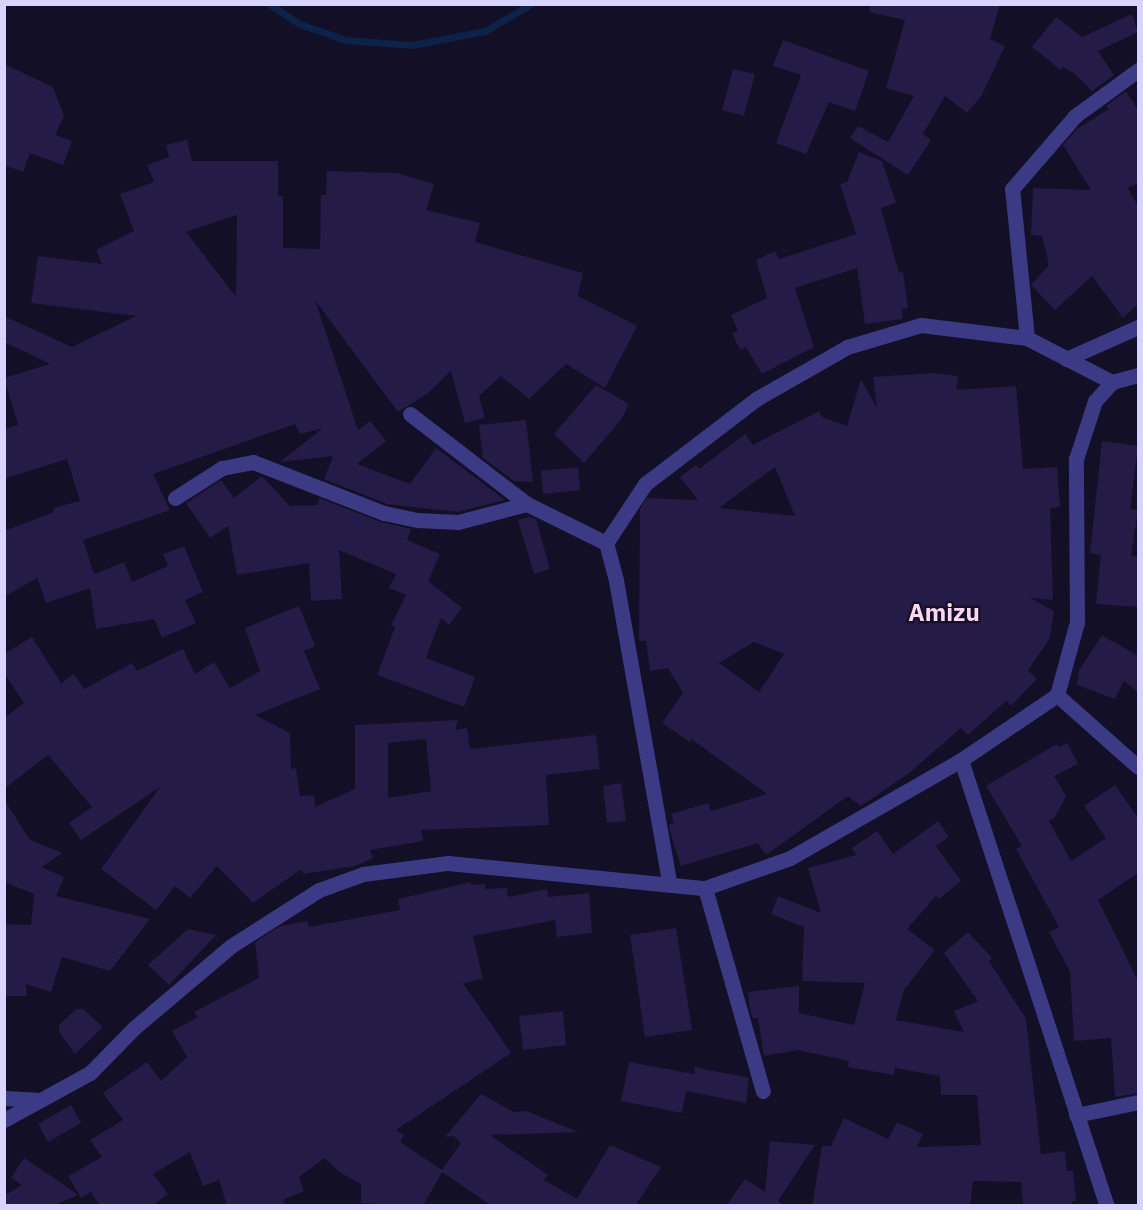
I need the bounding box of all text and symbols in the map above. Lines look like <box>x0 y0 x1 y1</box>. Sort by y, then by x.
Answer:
district label: Amizu <box>908 599 980 627</box>

